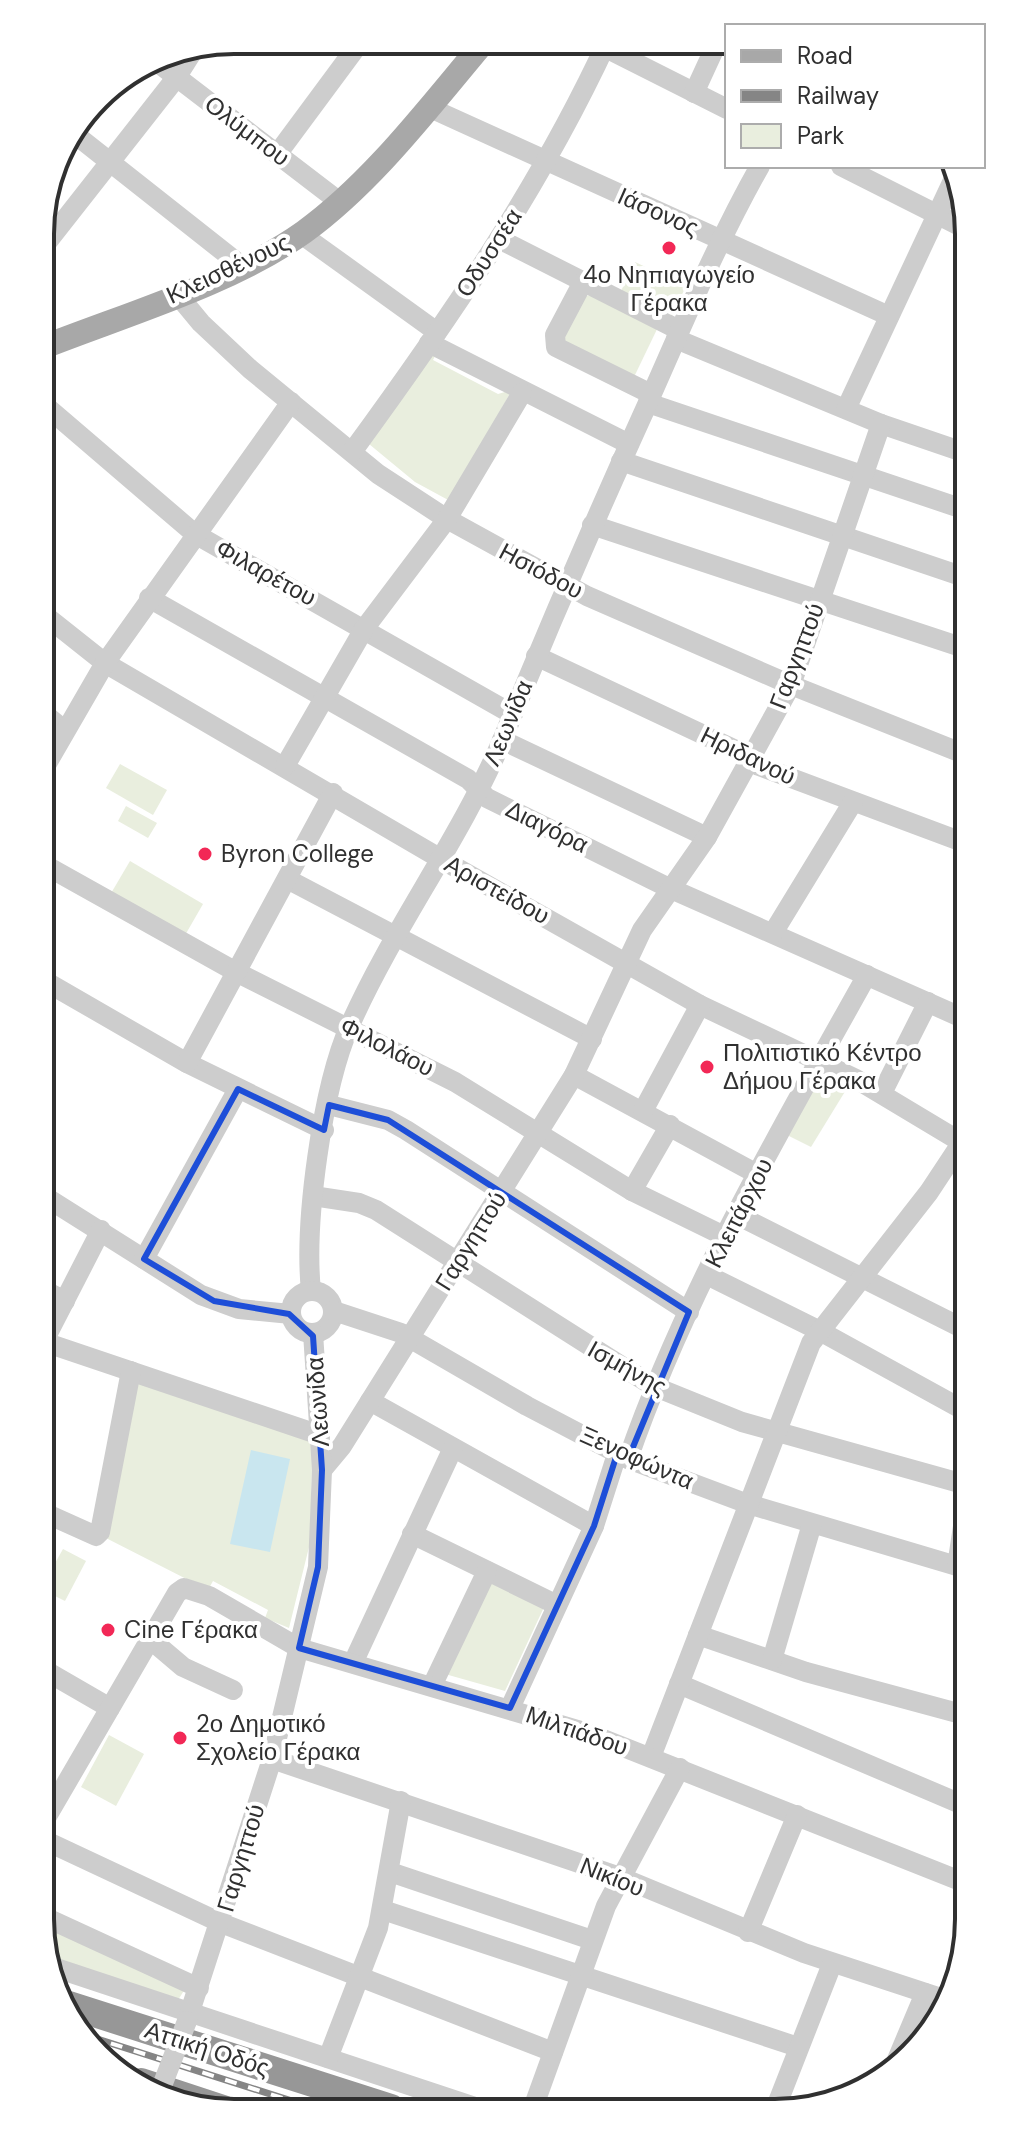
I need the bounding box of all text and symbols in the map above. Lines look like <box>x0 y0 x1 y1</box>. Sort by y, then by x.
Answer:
legend <box>725 24 985 168</box>
text: Road <box>797 40 853 71</box>
text: Railway <box>797 80 879 111</box>
street label: Ολύμπου <box>198 88 296 173</box>
text: Park <box>797 120 844 151</box>
street label: Ιάσονος <box>613 180 704 243</box>
street label: Οδυσσέα <box>449 203 529 303</box>
street label: Κλεισθένους <box>161 226 295 311</box>
marker: 4ο Νηπιαγωγείο Γέρακα <box>660 239 678 257</box>
place label: 4ο Νηπιαγωγείο Γέρακα <box>583 259 755 318</box>
street label: Φιλαρέτου <box>211 532 322 613</box>
street label: Ησιόδου <box>494 536 589 606</box>
street label: Γαργηττού <box>762 598 831 713</box>
street label: Λεωνίδα <box>476 675 539 770</box>
street label: Ηριδανού <box>696 719 801 792</box>
street label: Διαγόρα <box>501 793 594 860</box>
place label: Byron College <box>221 838 374 869</box>
marker: Byron College <box>196 845 214 863</box>
street label: Αριστείδου <box>439 848 555 931</box>
street label: Φιλολάου <box>335 1010 439 1083</box>
place label: Πολιτιστικό Κέντρο Δήμου Γέρακα <box>723 1037 922 1096</box>
marker: Πολιτιστικό Κέντρο Δήμου Γέρακα <box>698 1058 716 1076</box>
street label: Κλειτάρχου <box>698 1153 779 1273</box>
street label: Γαργηττού <box>428 1185 513 1296</box>
street label: Ισμήνης <box>582 1333 672 1402</box>
street label: Λεωνίδα <box>299 1356 336 1448</box>
street label: Ξενοφώντα <box>576 1419 699 1496</box>
place label: Cine Γέρακα <box>124 1614 258 1645</box>
marker: Cine Γέρακα <box>99 1621 117 1639</box>
street label: Μιλτιάδου <box>522 1699 632 1762</box>
place label: 2ο Δημοτικό Σχολείο Γέρακα <box>196 1708 361 1767</box>
marker: 2ο Δημοτικό Σχολείο Γέρακα <box>171 1729 189 1747</box>
street label: Γαργηττού <box>209 1800 272 1916</box>
street label: Νικίου <box>576 1850 649 1903</box>
street label: Αττική Οδός <box>141 2014 273 2083</box>

